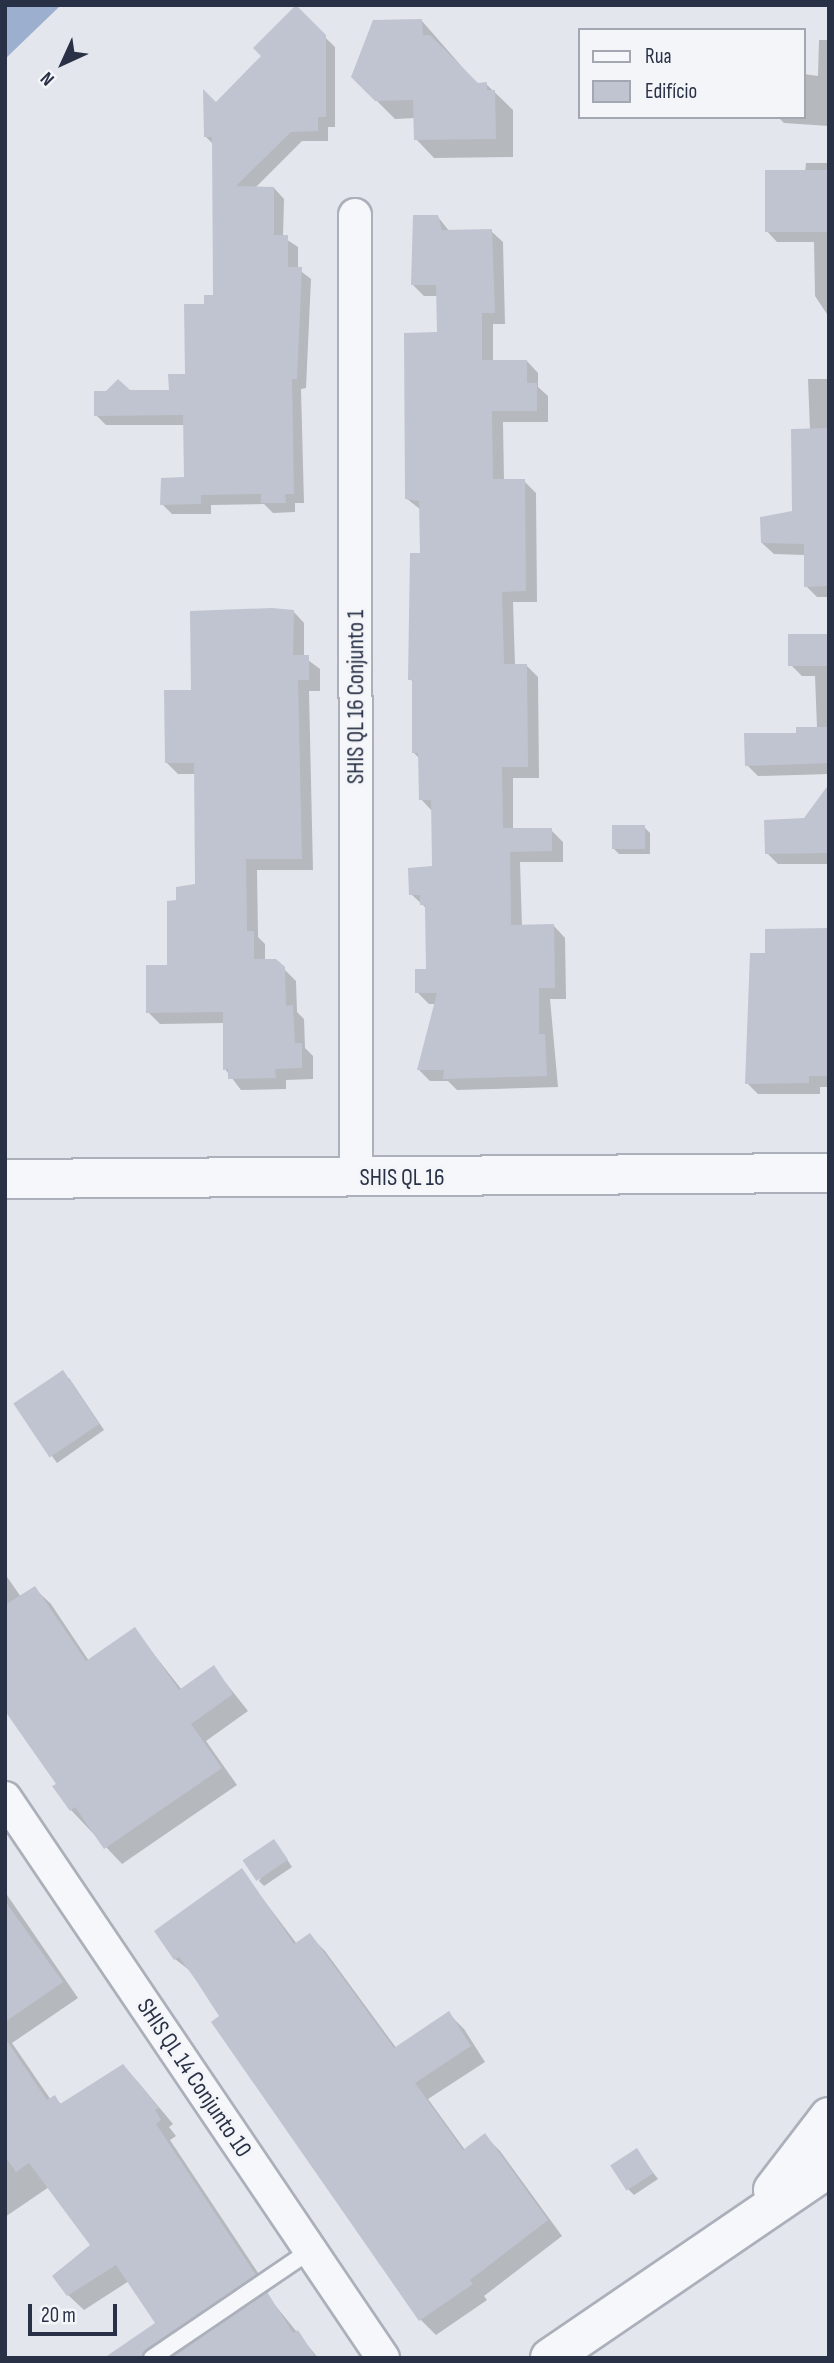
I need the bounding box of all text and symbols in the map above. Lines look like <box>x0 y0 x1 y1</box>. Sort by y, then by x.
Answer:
north arrow <box>28 28 98 98</box>
legend <box>578 28 806 119</box>
text: Rua <box>645 44 672 69</box>
text: N <box>36 66 60 90</box>
text: Edifício <box>645 79 697 104</box>
street label: SHIS QL 16 Conjunto 1 <box>342 610 370 784</box>
street label: SHIS QL 16 <box>360 1164 444 1192</box>
street label: SHIS QL 14 Conjunto 10 <box>130 1993 258 2163</box>
scale bar <box>32 2290 121 2334</box>
text: 20 m <box>41 2303 76 2328</box>

